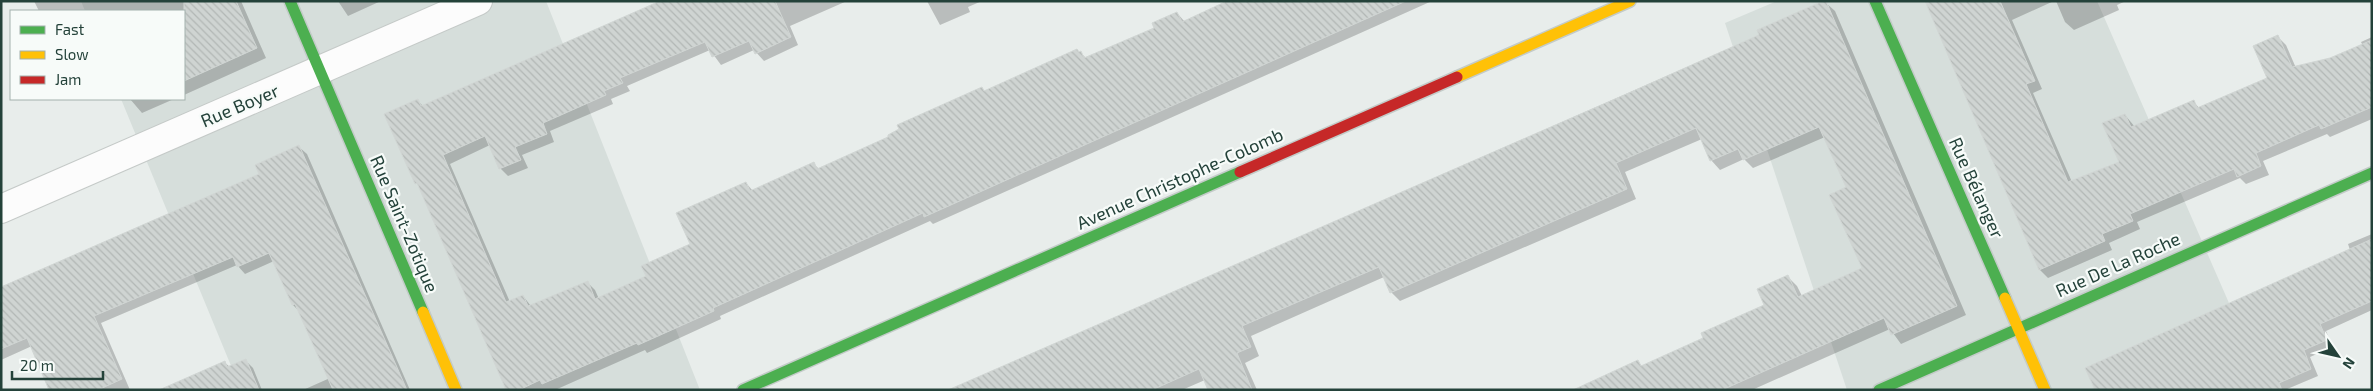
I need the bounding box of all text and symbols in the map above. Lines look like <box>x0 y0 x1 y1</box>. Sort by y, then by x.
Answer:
legend <box>10 10 185 100</box>
text: Fast <box>55 20 85 38</box>
text: Slow <box>55 45 89 63</box>
text: Jam <box>55 70 81 88</box>
street label: Rue Boyer <box>197 79 282 131</box>
street label: Avenue Christophe-Colomb <box>1073 123 1286 234</box>
street label: Rue Bélanger <box>1945 134 2009 242</box>
street label: Rue Saint-Zotique <box>366 152 444 295</box>
street label: Rue De La Roche <box>2052 227 2183 301</box>
north arrow <box>2313 331 2363 381</box>
scale bar <box>12 348 104 380</box>
text: N <box>2339 355 2359 372</box>
text: 20 m <box>20 356 54 374</box>

